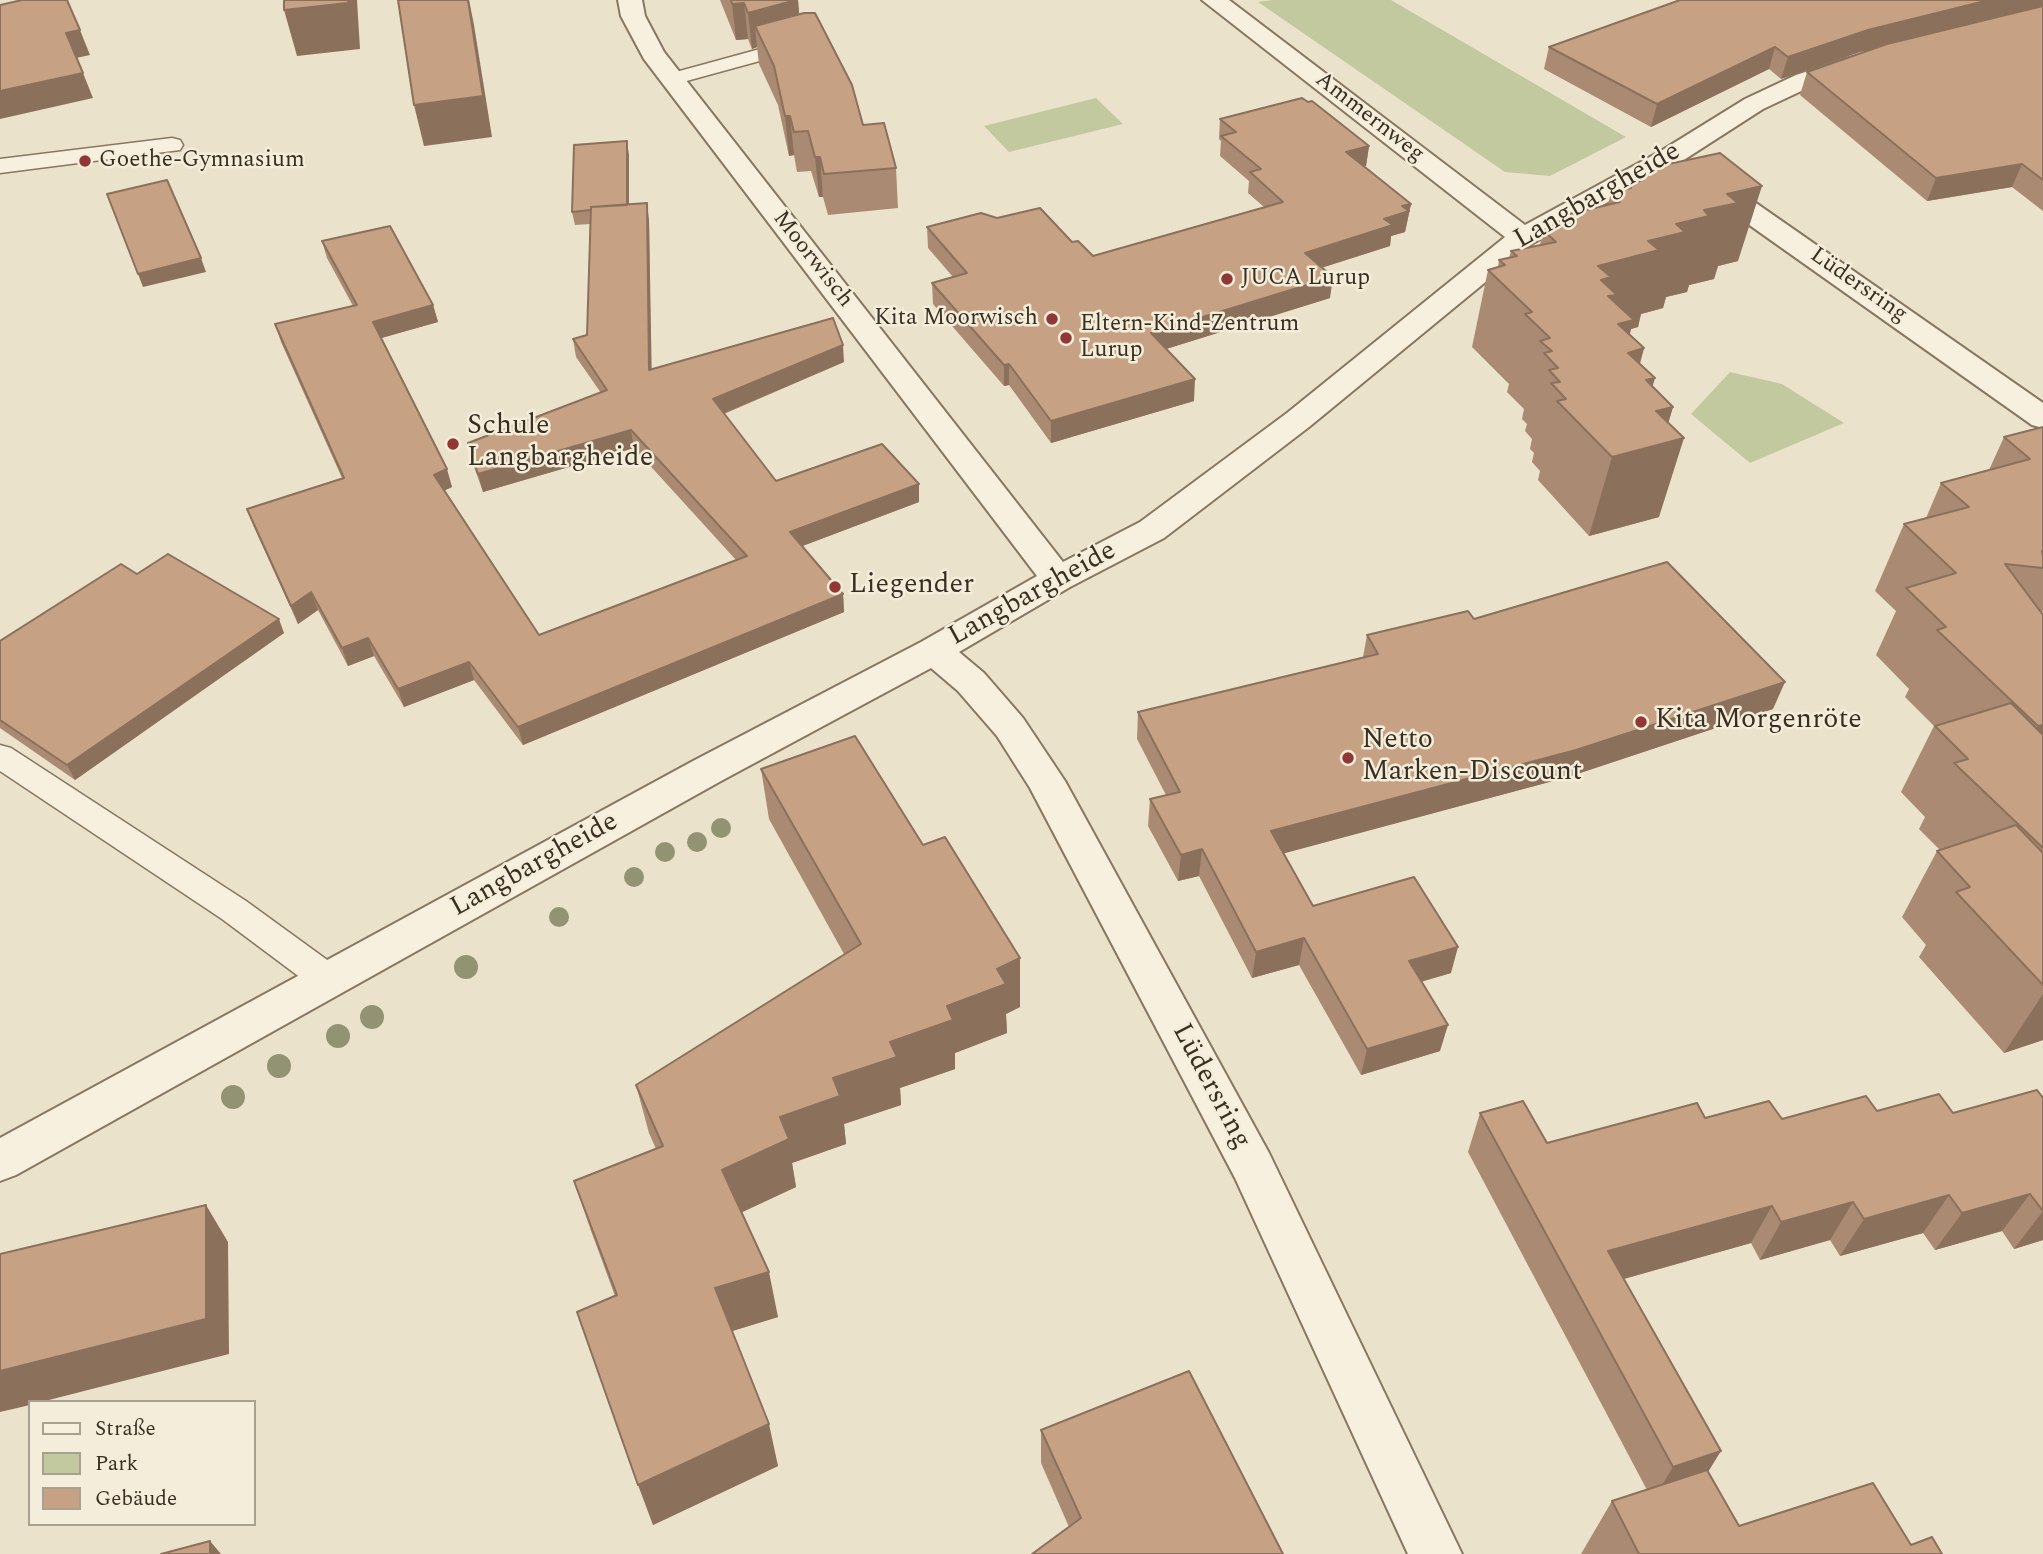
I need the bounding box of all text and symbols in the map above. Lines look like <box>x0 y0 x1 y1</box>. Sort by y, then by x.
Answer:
street label: Ammernweg <box>1309 67 1429 169</box>
street label: Langbargheide <box>1509 136 1687 258</box>
place label: Goethe-Gymnasium <box>99 147 305 175</box>
marker: Goethe-Gymnasium <box>77 153 93 169</box>
street label: Moorwisch <box>766 206 858 314</box>
street label: Lüdersring <box>1804 242 1912 330</box>
place label: JUCA Lurup <box>1241 265 1370 293</box>
marker: JUCA Lurup <box>1219 271 1235 287</box>
place label: Kita Moorwisch <box>874 305 1038 333</box>
marker: Kita Moorwisch <box>1044 311 1060 327</box>
place label: Eltern-Kind-Zentrum Lurup <box>1080 311 1299 365</box>
marker: Eltern-Kind-Zentrum Lurup <box>1058 330 1074 346</box>
place label: Schule Langbargheide <box>467 411 653 477</box>
marker: Schule Langbargheide <box>445 436 461 452</box>
street label: Langbargheide <box>943 535 1123 655</box>
place label: Liegender <box>849 570 974 604</box>
marker: Liegender <box>827 579 843 595</box>
place label: Kita Morgenröte <box>1655 705 1862 739</box>
marker: Kita Morgenröte <box>1633 714 1649 730</box>
place label: Netto Marken-Discount <box>1362 725 1582 791</box>
marker: Netto Marken-Discount <box>1340 750 1356 766</box>
street label: Langbargheide <box>445 806 625 926</box>
street label: Lüdersring <box>1163 1019 1257 1155</box>
legend <box>28 1400 256 1526</box>
text: Straße <box>95 1413 156 1445</box>
text: Park <box>95 1448 138 1480</box>
text: Gebäude <box>95 1483 177 1515</box>

